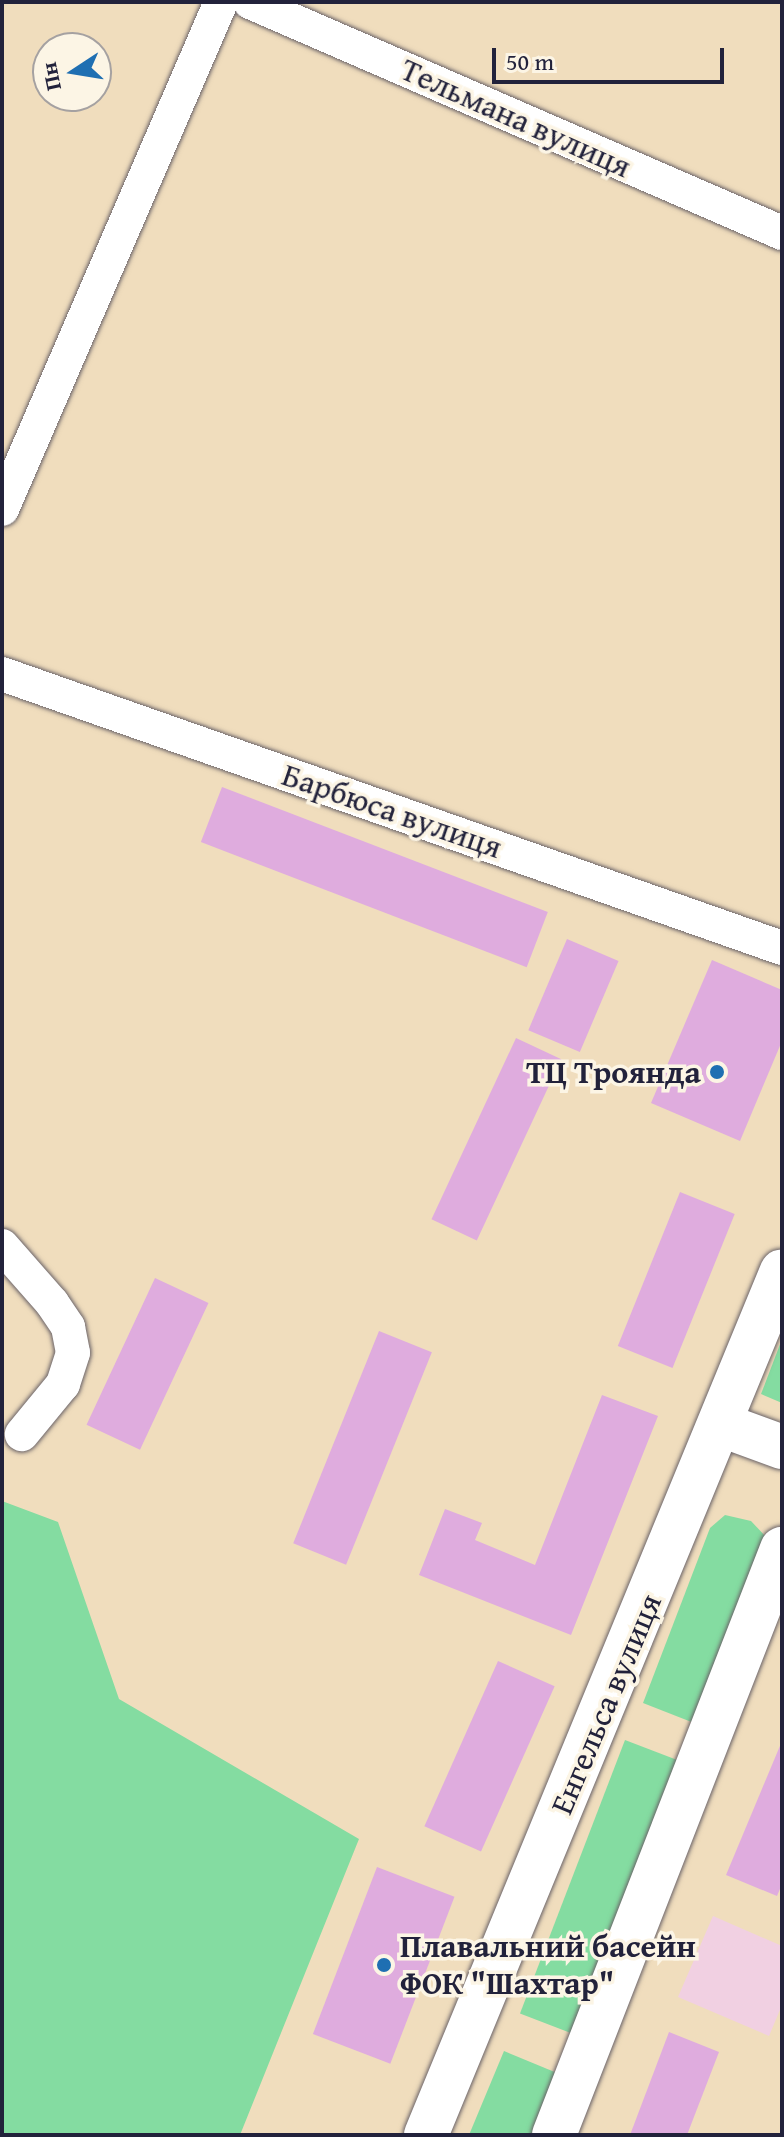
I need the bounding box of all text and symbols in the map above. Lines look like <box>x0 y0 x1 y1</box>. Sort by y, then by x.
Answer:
north arrow <box>32 32 112 112</box>
scale bar <box>496 32 728 82</box>
text: 50 m <box>506 44 554 79</box>
street label: Тельмана вулиця <box>395 50 637 186</box>
text: Пн <box>32 59 69 94</box>
street label: Барбюса вулиця <box>277 755 507 867</box>
place label: ТЦ Троянда <box>526 1053 701 1091</box>
marker: ТЦ Троянда <box>708 1063 726 1081</box>
street label: Енгельса вулиця <box>542 1588 670 1820</box>
place label: Плавальний басейн ФОК "Шахтар" <box>400 1928 696 2003</box>
marker: Плавальний басейн ФОК "Шахтар" <box>375 1956 393 1974</box>

